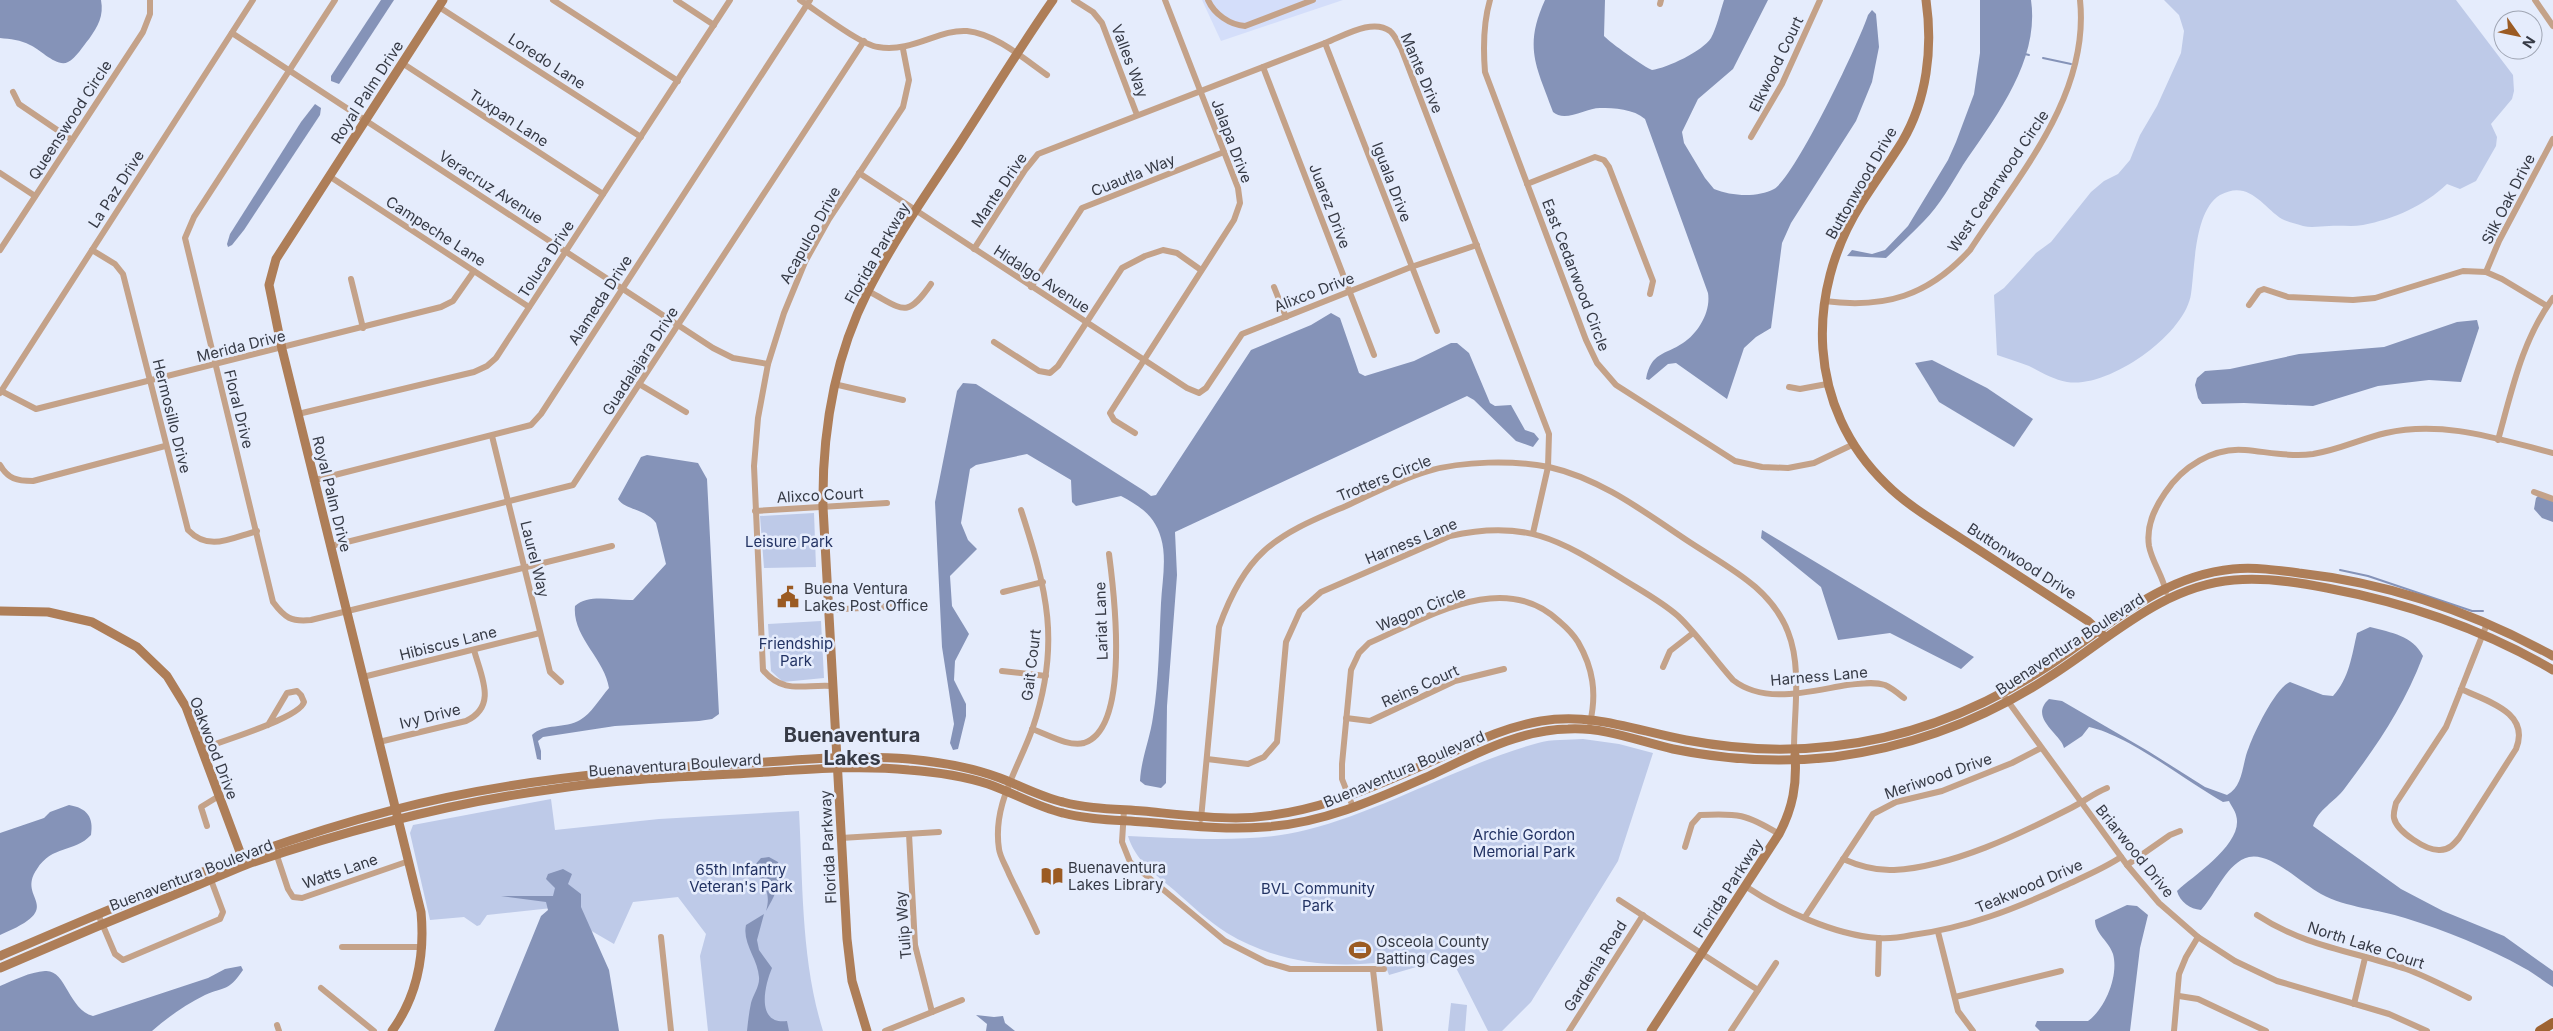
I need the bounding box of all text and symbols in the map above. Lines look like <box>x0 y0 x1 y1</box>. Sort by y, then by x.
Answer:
north arrow <box>2493 10 2543 60</box>
street label: Elkwood Court <box>1745 13 1807 115</box>
street label: Valles Way <box>1107 22 1153 101</box>
street label: Loredo Lane <box>505 29 589 93</box>
street label: Mante Drive <box>1396 30 1448 116</box>
text: N <box>2519 33 2539 51</box>
street label: Royal Palm Drive <box>327 37 407 147</box>
street label: Queenswood Circle <box>24 57 116 183</box>
street label: Tuxpan Lane <box>466 85 552 151</box>
street label: Jalapa Drive <box>1207 96 1257 186</box>
street label: West Cedarwood Circle <box>1943 106 2053 256</box>
street label: Buttonwood Drive <box>1821 123 1901 243</box>
street label: Iguala Drive <box>1368 139 1416 225</box>
street label: Veracruz Avenue <box>435 146 547 228</box>
street label: La Paz Drive <box>84 147 148 231</box>
street label: Mante Drive <box>967 149 1031 231</box>
street label: Cuautla Way <box>1088 149 1178 200</box>
street label: Silk Oak Drive <box>2477 151 2539 247</box>
street label: Juarez Drive <box>1305 161 1355 251</box>
street label: Acapulco Drive <box>775 183 845 287</box>
street label: Campeche Lane <box>382 192 490 270</box>
street label: East Cedarwood Circle <box>1538 196 1614 354</box>
street label: Florida Parkway <box>840 198 914 307</box>
street label: Toluca Drive <box>514 217 578 301</box>
street label: Hidalgo Avenue <box>990 241 1094 317</box>
street label: Alameda Drive <box>564 251 636 349</box>
street label: Alixco Drive <box>1271 268 1357 316</box>
street label: Guadalajara Drive <box>598 303 682 419</box>
street label: Merida Drive <box>195 326 287 366</box>
street label: Hermosillo Drive <box>149 357 195 475</box>
street label: Floral Drive <box>220 368 258 450</box>
street label: Royal Palm Drive <box>308 434 356 554</box>
street label: Trotters Circle <box>1334 450 1434 506</box>
street label: Alixco Court <box>776 483 864 507</box>
street label: Harness Lane <box>1362 514 1460 568</box>
street label: Laurel Way <box>516 519 554 600</box>
street label: Buttonwood Drive <box>1964 519 2080 603</box>
park label: Leisure Park <box>745 532 834 551</box>
place label: Buena Ventura Lakes Post Office <box>804 579 928 615</box>
street label: Lariat Lane <box>1090 581 1112 661</box>
street label: Wagon Circle <box>1374 582 1468 636</box>
public building icon: Buena Ventura Lakes Post Office <box>775 584 801 610</box>
street label: Buenaventura Boulevard <box>1992 589 2148 699</box>
street label: Hibiscus Lane <box>397 622 499 664</box>
street label: Gait Court <box>1017 628 1045 702</box>
park label: Friendship Park <box>759 634 833 670</box>
street label: Reins Court <box>1378 661 1462 711</box>
street label: Harness Lane <box>1770 662 1868 690</box>
street label: Oakwood Drive <box>186 694 242 802</box>
street label: Ivy Drive <box>397 699 463 733</box>
district label: Buenaventura Lakes <box>784 723 920 770</box>
street label: Buenaventura Boulevard <box>1320 726 1488 812</box>
street label: Buenaventura Boulevard <box>588 749 762 781</box>
street label: Meriwood Drive <box>1882 749 1994 803</box>
street label: Florida Parkway <box>816 789 840 904</box>
street label: Briarwood Drive <box>2092 801 2178 901</box>
park label: Archie Gordon Memorial Park <box>1473 825 1576 861</box>
street label: Buenaventura Boulevard <box>107 835 275 915</box>
street label: Florida Parkway <box>1689 835 1767 941</box>
street label: Watts Lane <box>300 849 380 893</box>
street label: Teakwood Drive <box>1973 855 2085 917</box>
place label: Buenaventura Lakes Library <box>1068 858 1166 894</box>
park label: 65th Infantry Veteran's Park <box>689 860 794 896</box>
library icon: Buenaventura Lakes Library <box>1039 863 1065 889</box>
park label: BVL Community Park <box>1261 879 1376 915</box>
street label: Tulip Way <box>890 889 915 960</box>
street label: Gardenia Road <box>1559 917 1631 1015</box>
street label: North Lake Court <box>2305 917 2427 973</box>
place label: Osceola County Batting Cages <box>1376 932 1490 968</box>
sports icon: Osceola County Batting Cages <box>1347 937 1373 963</box>

